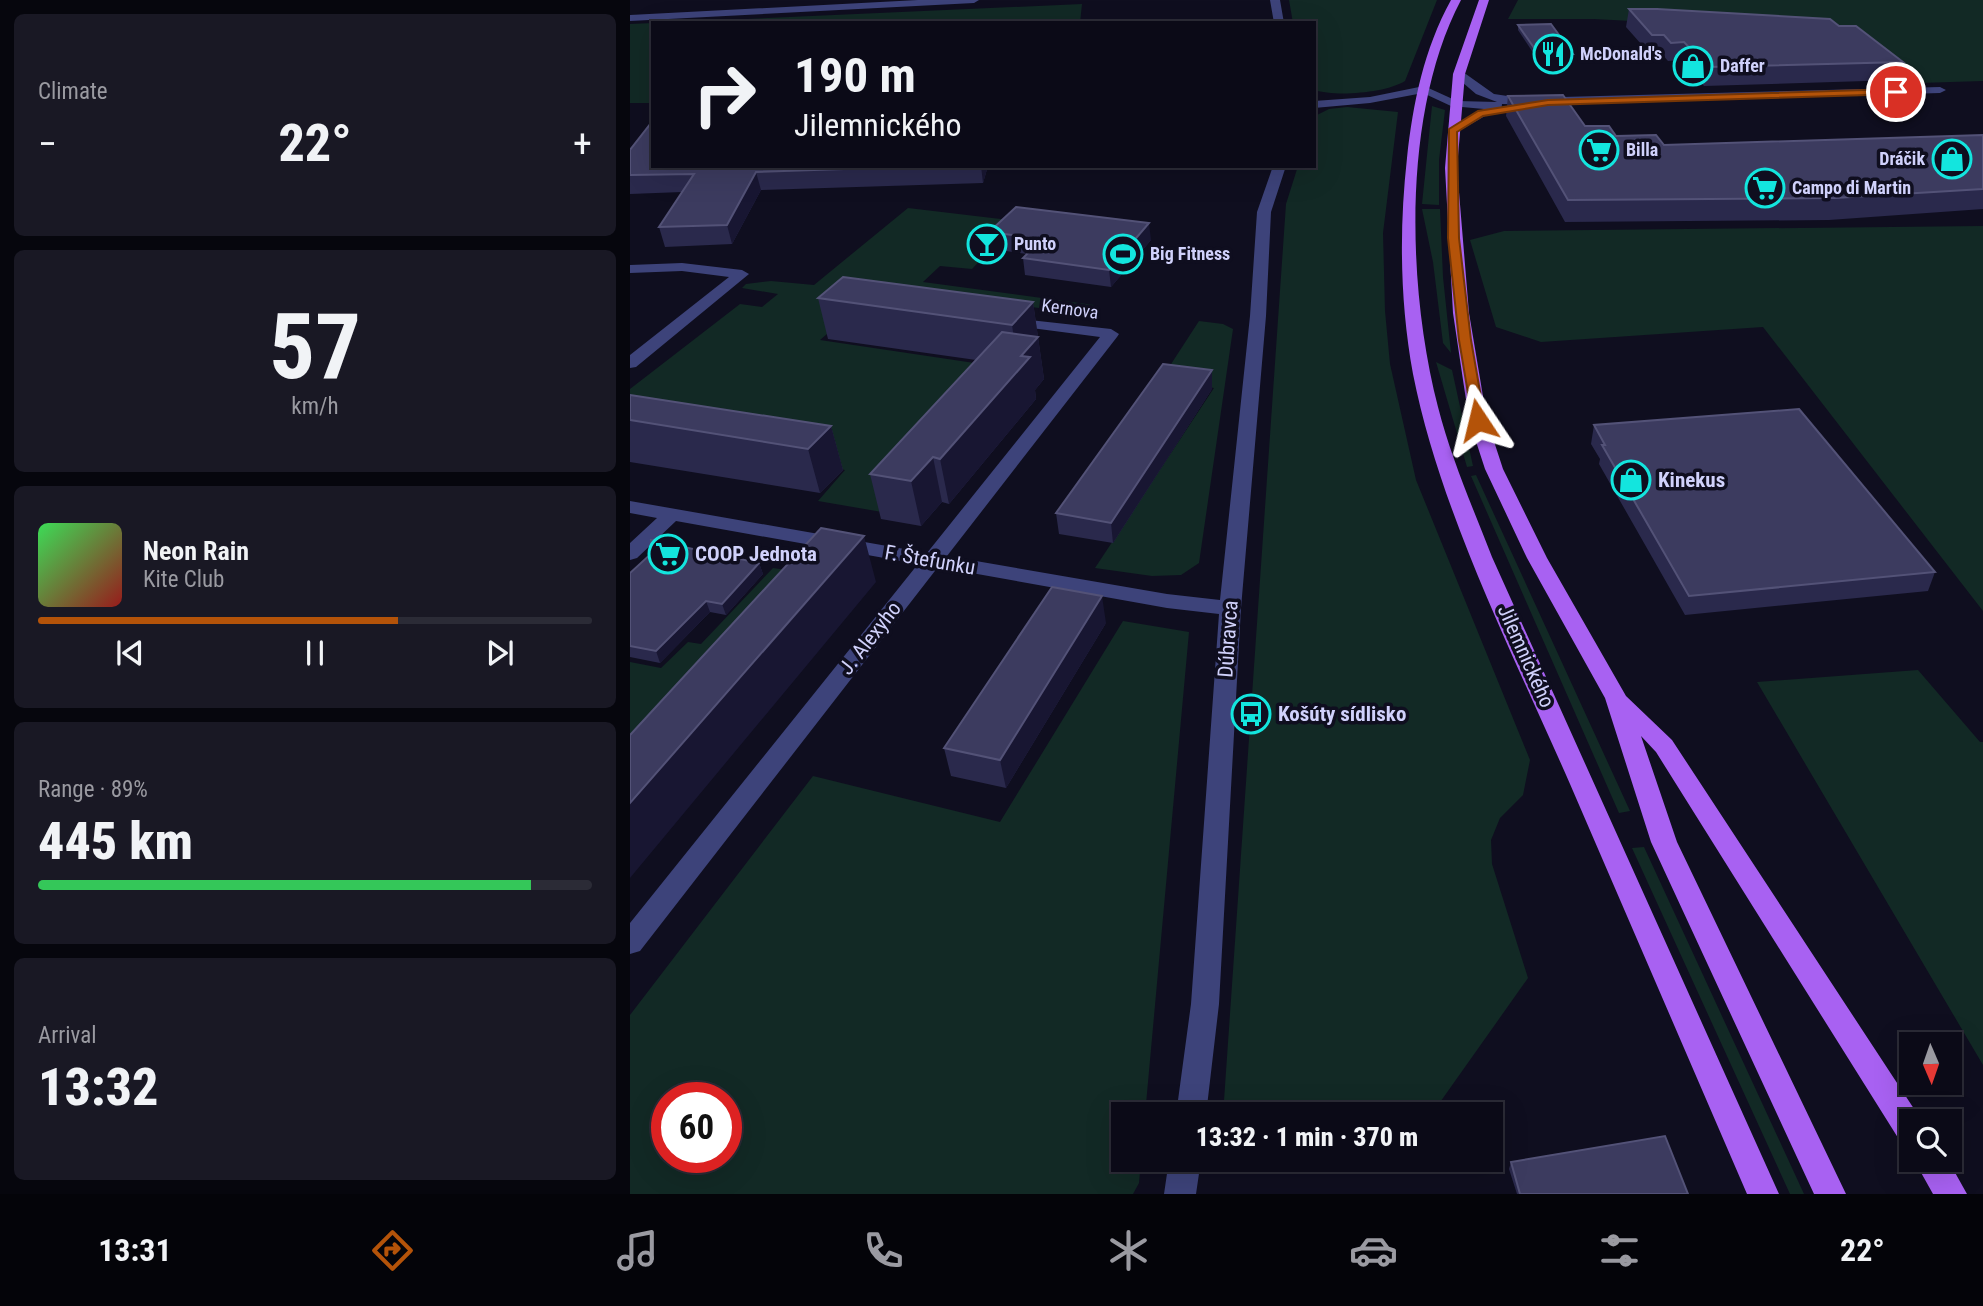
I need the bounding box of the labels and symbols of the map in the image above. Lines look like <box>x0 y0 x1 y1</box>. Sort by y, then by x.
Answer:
restaurant icon: McDonald's <box>1532 33 1574 75</box>
place label: McDonald's <box>1580 43 1662 64</box>
shop icon: Daffer <box>1672 45 1714 87</box>
place label: Daffer <box>1720 55 1765 76</box>
pin <box>1866 62 1926 122</box>
supermarket icon: Billa <box>1578 129 1620 171</box>
shop icon: Dráčik <box>1931 138 1973 180</box>
place label: Billa <box>1626 139 1658 160</box>
place label: Dráčik <box>1879 148 1925 169</box>
supermarket icon: Campo di Martin <box>1744 167 1786 209</box>
place label: Campo di Martin <box>1792 177 1911 198</box>
bar icon: Punto <box>966 223 1008 265</box>
place label: Punto <box>1014 233 1056 254</box>
sports icon: Big Fitness <box>1102 233 1144 275</box>
place label: Big Fitness <box>1150 243 1230 264</box>
street label: Kernova <box>1040 294 1100 323</box>
position arrow <box>1441 383 1515 457</box>
shop icon: Kinekus <box>1610 459 1652 501</box>
place label: Kinekus <box>1658 468 1725 492</box>
supermarket icon: COOP Jednota <box>647 533 689 575</box>
street label: F. Štefunku <box>883 540 977 580</box>
place label: COOP Jednota <box>695 542 817 566</box>
street label: J. Alexyho <box>834 597 906 679</box>
street label: Dúbravca <box>1213 600 1243 678</box>
street label: Jilemnického <box>1493 601 1559 711</box>
bus stop icon: Košúty sídlisko <box>1230 693 1272 735</box>
place label: Košúty sídlisko <box>1278 702 1406 726</box>
north arrow <box>1899 1032 1962 1096</box>
speed limit sign: 60 <box>651 1082 742 1173</box>

